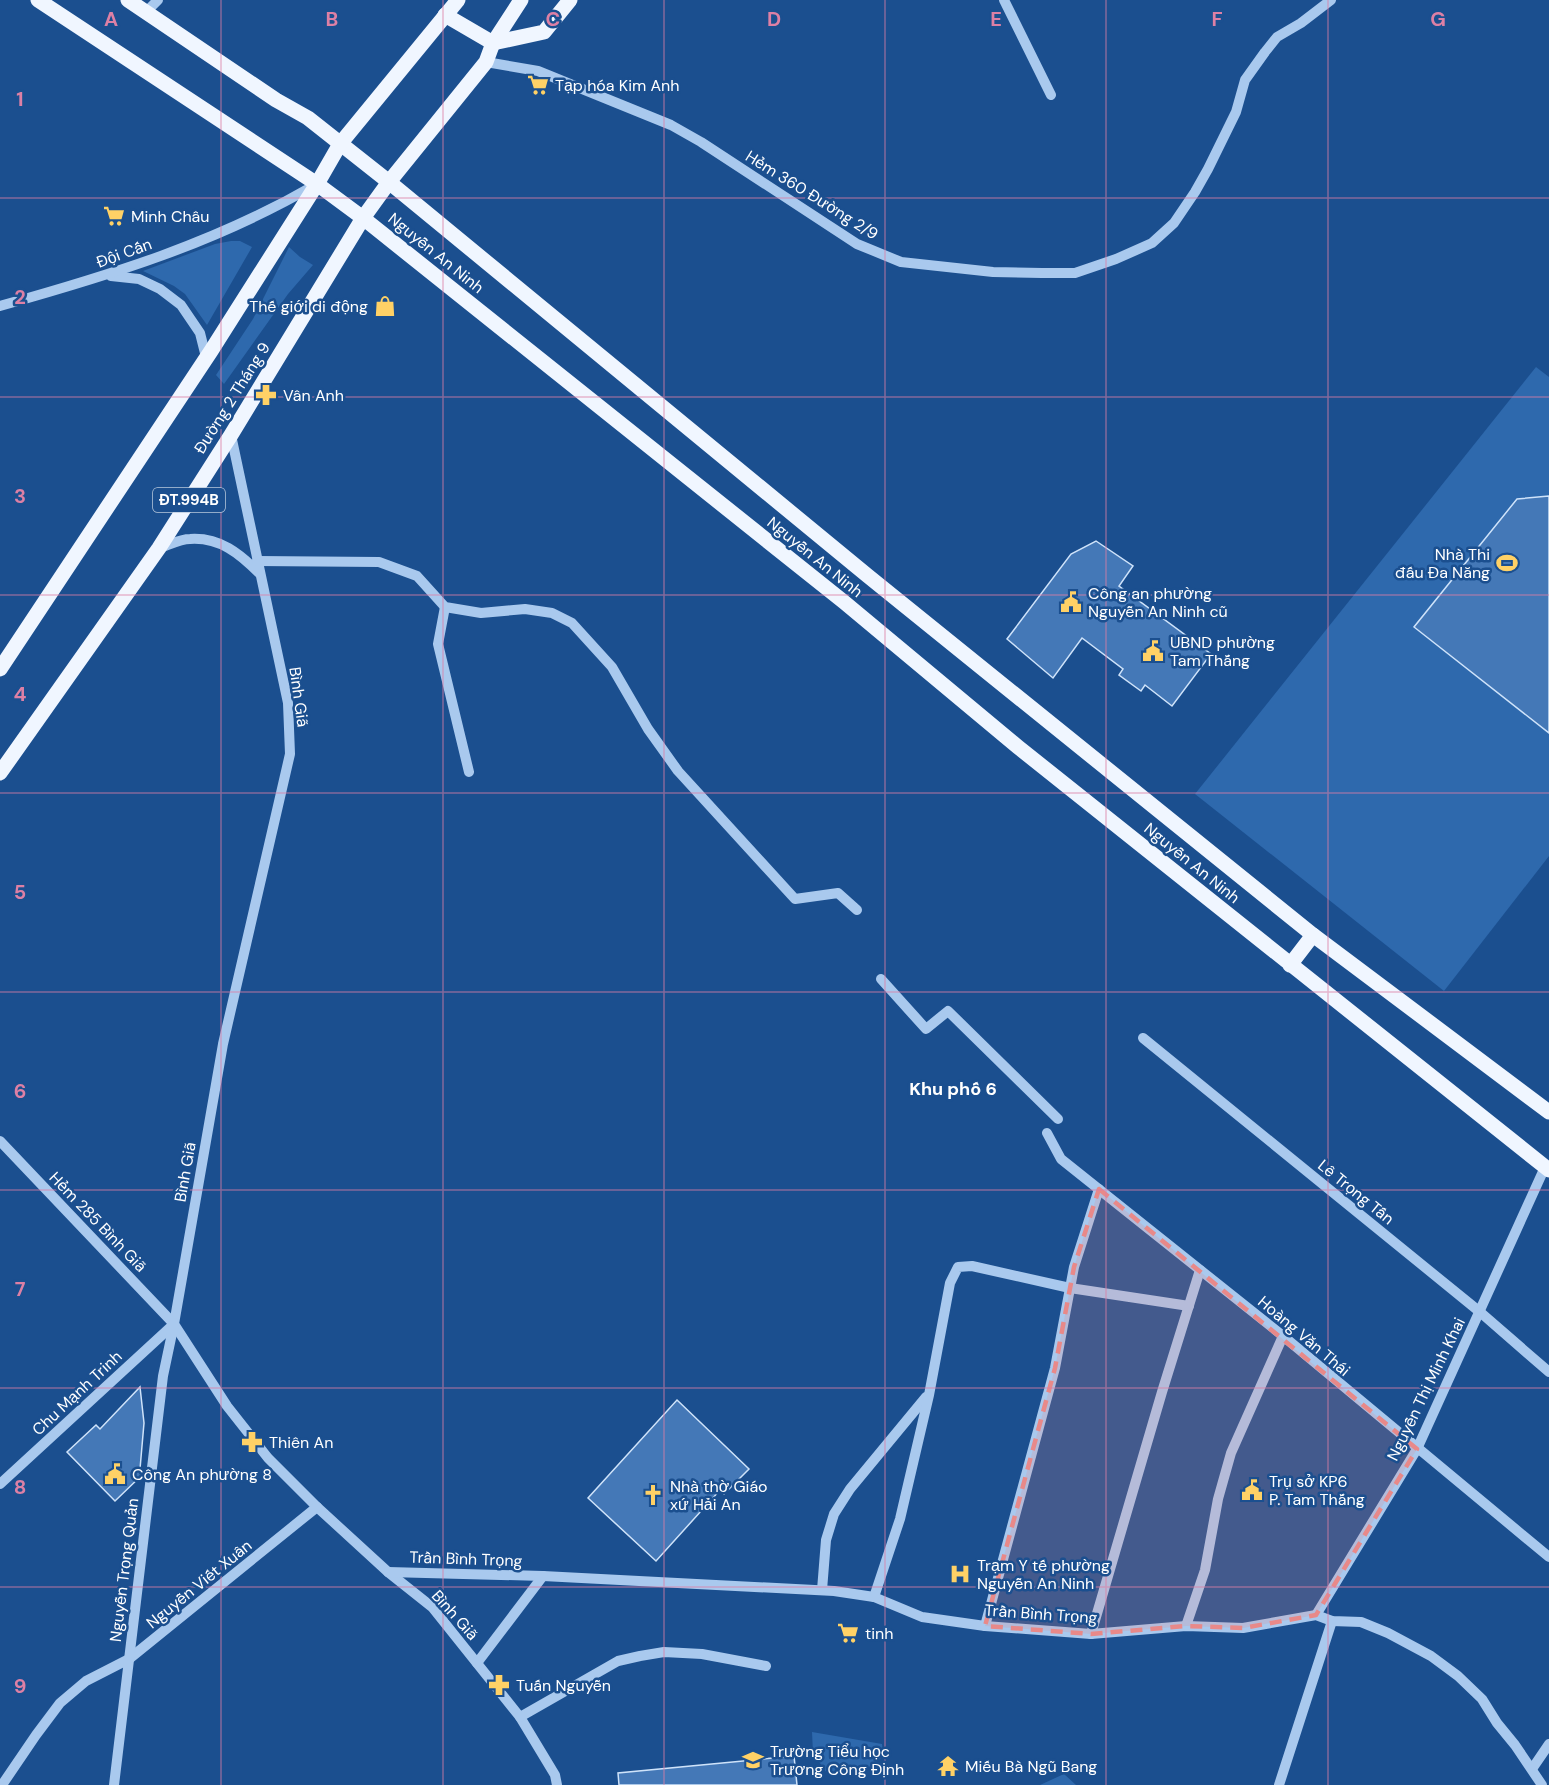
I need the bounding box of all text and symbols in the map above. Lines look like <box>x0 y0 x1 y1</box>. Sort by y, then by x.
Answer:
text: A <box>104 6 118 32</box>
text: B <box>326 6 338 32</box>
text: C <box>546 6 560 32</box>
text: D <box>767 6 781 32</box>
text: E <box>990 6 1002 32</box>
text: F <box>1211 6 1223 32</box>
text: G <box>1430 6 1446 32</box>
supermarket icon: Tạp hóa Kim Anh <box>526 73 550 97</box>
place label: Tạp hóa Kim Anh <box>555 75 680 96</box>
text: 1 <box>16 86 24 112</box>
street label: Hẻm 360 Đường 2/9 <box>742 146 882 244</box>
supermarket icon: Minh Châu <box>102 204 126 228</box>
place label: Minh Châu <box>131 206 209 227</box>
street label: Nguyễn An Ninh <box>384 208 488 298</box>
street label: Đội Cấn <box>93 233 155 273</box>
text: 2 <box>14 284 26 310</box>
shop icon: Thế giới di động <box>373 294 397 318</box>
place label: Thế giới di động <box>249 296 368 317</box>
street label: Đường 2 Tháng 9 <box>189 338 275 458</box>
pharmacy icon: Vân Anh <box>254 383 278 407</box>
place label: Vân Anh <box>283 385 344 406</box>
text: 3 <box>14 483 26 509</box>
road number: ĐT.994B <box>153 488 225 512</box>
street label: Nguyễn An Ninh <box>763 512 867 602</box>
place label: Nhà Thi đấu Đa Năng <box>1395 544 1490 583</box>
sports icon: Nhà Thi đấu Đa Năng <box>1495 551 1519 575</box>
place label: Công an phường Nguyễn An Ninh cũ <box>1088 583 1228 622</box>
public building icon: Công an phường Nguyễn An Ninh cũ <box>1059 590 1083 614</box>
place label: UBND phường Tam Thắng <box>1170 632 1275 671</box>
public building icon: UBND phường Tam Thắng <box>1141 639 1165 663</box>
street label: Bình Giã <box>284 666 314 728</box>
text: 4 <box>14 681 27 707</box>
street label: Nguyễn An Ninh <box>1140 818 1244 908</box>
text: 5 <box>14 879 26 905</box>
district label: Khu phố 6 <box>909 1077 997 1101</box>
text: 6 <box>14 1078 26 1104</box>
street label: Bình Giã <box>169 1140 201 1204</box>
street label: Lê Trọng Tấn <box>1313 1155 1399 1229</box>
street label: Hẻm 285 Bình Giã <box>45 1167 151 1277</box>
text: 7 <box>15 1276 26 1302</box>
street label: Hoàng Văn Thái <box>1254 1291 1354 1381</box>
street label: Nguyễn Thị Minh Khai <box>1382 1314 1470 1464</box>
street label: Chu Mạnh Trinh <box>28 1346 126 1440</box>
pharmacy icon: Thiên An <box>240 1430 264 1454</box>
place label: Thiên An <box>269 1432 333 1453</box>
public building icon: Công An phường 8 <box>103 1462 127 1486</box>
place label: Công An phường 8 <box>132 1464 272 1485</box>
place label: Trụ sở KP6 P. Tam Thắng <box>1269 1471 1365 1510</box>
text: 8 <box>14 1474 26 1500</box>
place label: Nhà thờ Giáo xứ Hải An <box>670 1476 768 1515</box>
public building icon: Trụ sở KP6 P. Tam Thắng <box>1240 1478 1264 1502</box>
church icon: Nhà thờ Giáo xứ Hải An <box>641 1483 665 1507</box>
street label: Nguyễn Trọng Quản <box>105 1497 143 1643</box>
street label: Nguyễn Viết Xuân <box>142 1535 256 1633</box>
street label: Trần Bình Trọng <box>409 1547 523 1571</box>
place label: Trạm Y tế phường Nguyễn An Ninh <box>977 1555 1110 1594</box>
hospital icon: Trạm Y tế phường Nguyễn An Ninh <box>948 1562 972 1586</box>
street label: Bình Giã <box>427 1585 483 1645</box>
street label: Trần Bình Trọng <box>984 1600 1098 1628</box>
supermarket icon: tinh <box>836 1621 860 1645</box>
place label: tinh <box>865 1623 894 1644</box>
text: 9 <box>14 1673 26 1699</box>
pharmacy icon: Tuấn Nguyễn <box>487 1673 511 1697</box>
place label: Tuấn Nguyễn <box>516 1675 611 1696</box>
place label: Trường Tiểu học Trương Công Định <box>770 1741 904 1780</box>
school or university icon: Trường Tiểu học Trương Công Định <box>741 1748 765 1772</box>
temple icon: Miếu Bà Ngũ Bang <box>936 1754 960 1778</box>
place label: Miếu Bà Ngũ Bang <box>965 1756 1097 1777</box>

